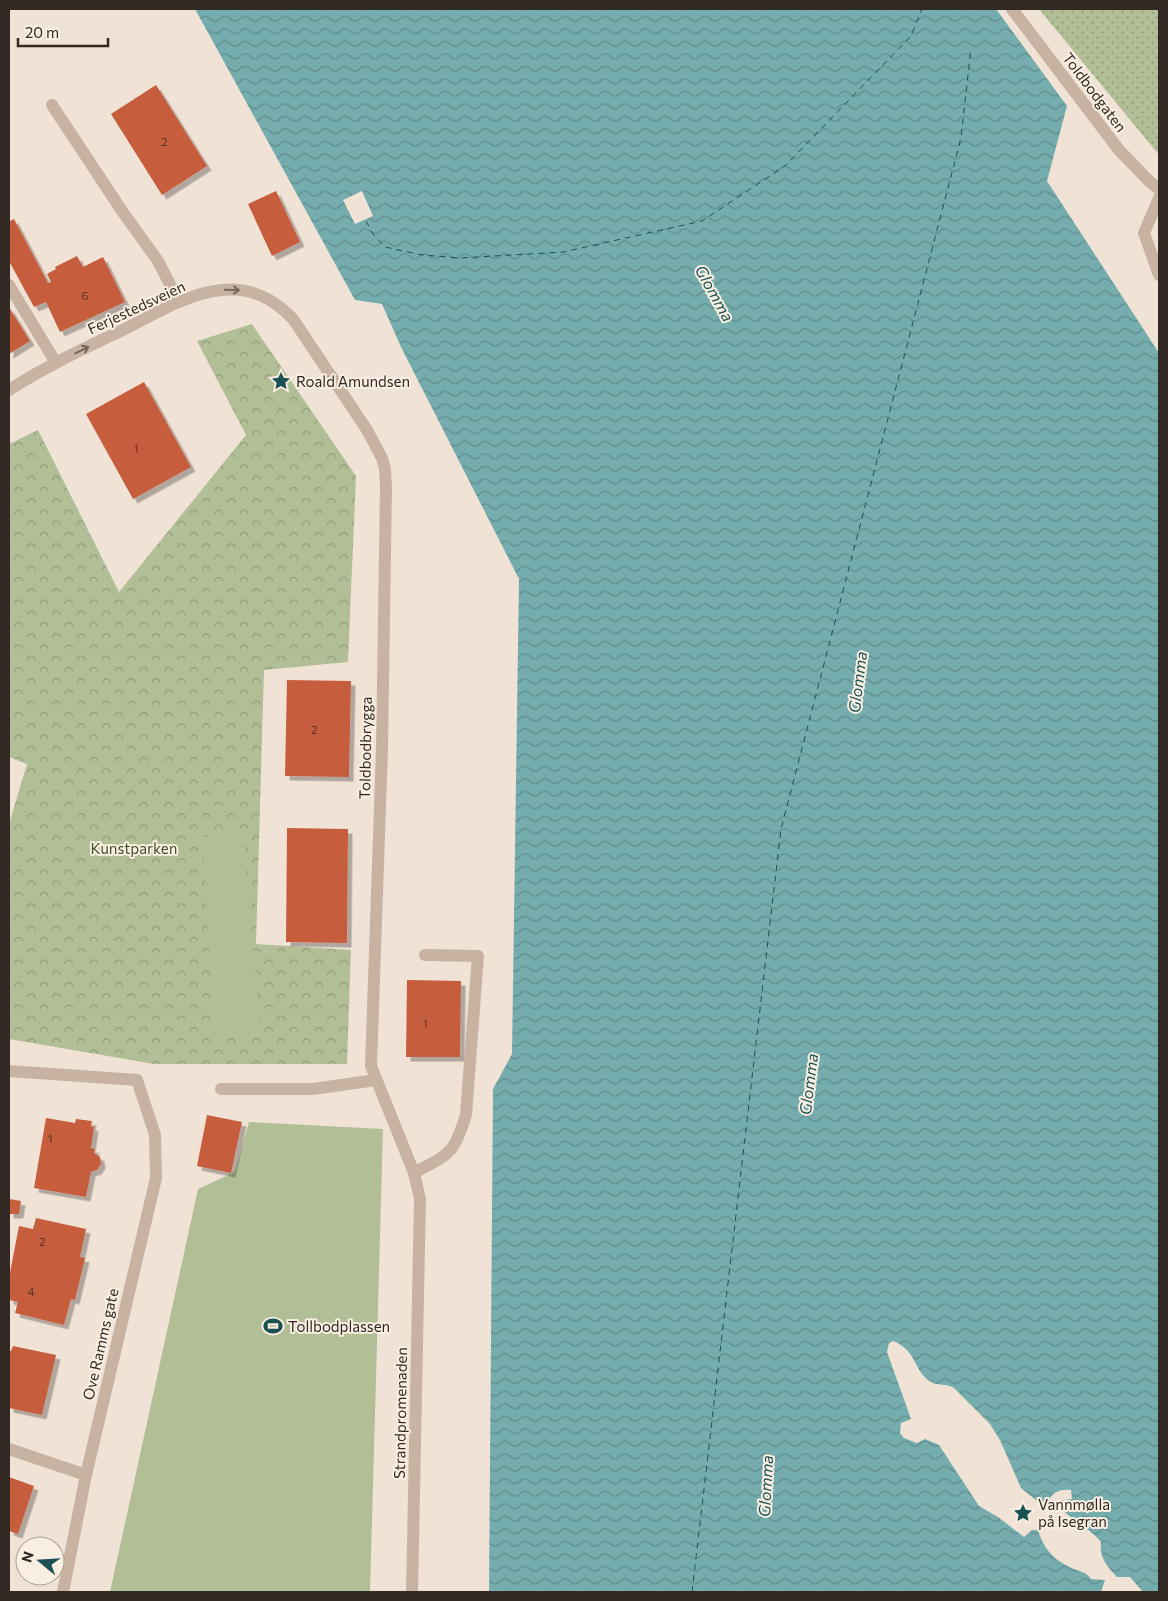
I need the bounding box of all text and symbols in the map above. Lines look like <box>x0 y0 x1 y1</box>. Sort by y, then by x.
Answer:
scale bar <box>18 15 108 47</box>
text: 20 m <box>25 23 59 41</box>
street label: Toldbodgaten <box>1059 49 1131 135</box>
house number: 2 <box>161 134 168 148</box>
water label: Glomma <box>692 261 738 325</box>
street label: Ferjestedsveien <box>84 277 188 337</box>
one-way arrow <box>224 285 240 295</box>
house number: 6 <box>81 288 89 302</box>
one-way arrow <box>74 345 89 354</box>
place icon: Roald Amundsen <box>270 370 292 392</box>
place label: Roald Amundsen <box>296 372 410 390</box>
house number: 1 <box>133 441 139 455</box>
water label: Glomma <box>844 650 870 714</box>
street label: Toldbodbrygga <box>355 696 375 800</box>
house number: 2 <box>311 722 318 736</box>
park label: Kunstparken <box>91 839 177 857</box>
house number: 1 <box>422 1016 428 1030</box>
water label: Glomma <box>795 1052 821 1116</box>
house number: 1 <box>47 1131 53 1145</box>
house number: 2 <box>39 1234 46 1248</box>
house number: 4 <box>27 1284 35 1298</box>
street label: Ove Ramms gate <box>78 1286 122 1402</box>
sports icon: Tollbodplassen <box>262 1315 284 1337</box>
place label: Tollbodplassen <box>288 1317 390 1335</box>
street label: Strandpromenaden <box>390 1347 410 1479</box>
water label: Glomma <box>754 1455 776 1517</box>
place label: Vannmølla på Isegran <box>1038 1495 1110 1530</box>
place icon: Vannmølla på Isegran <box>1012 1502 1034 1524</box>
north arrow <box>15 1536 65 1586</box>
text: N <box>17 1549 37 1564</box>

